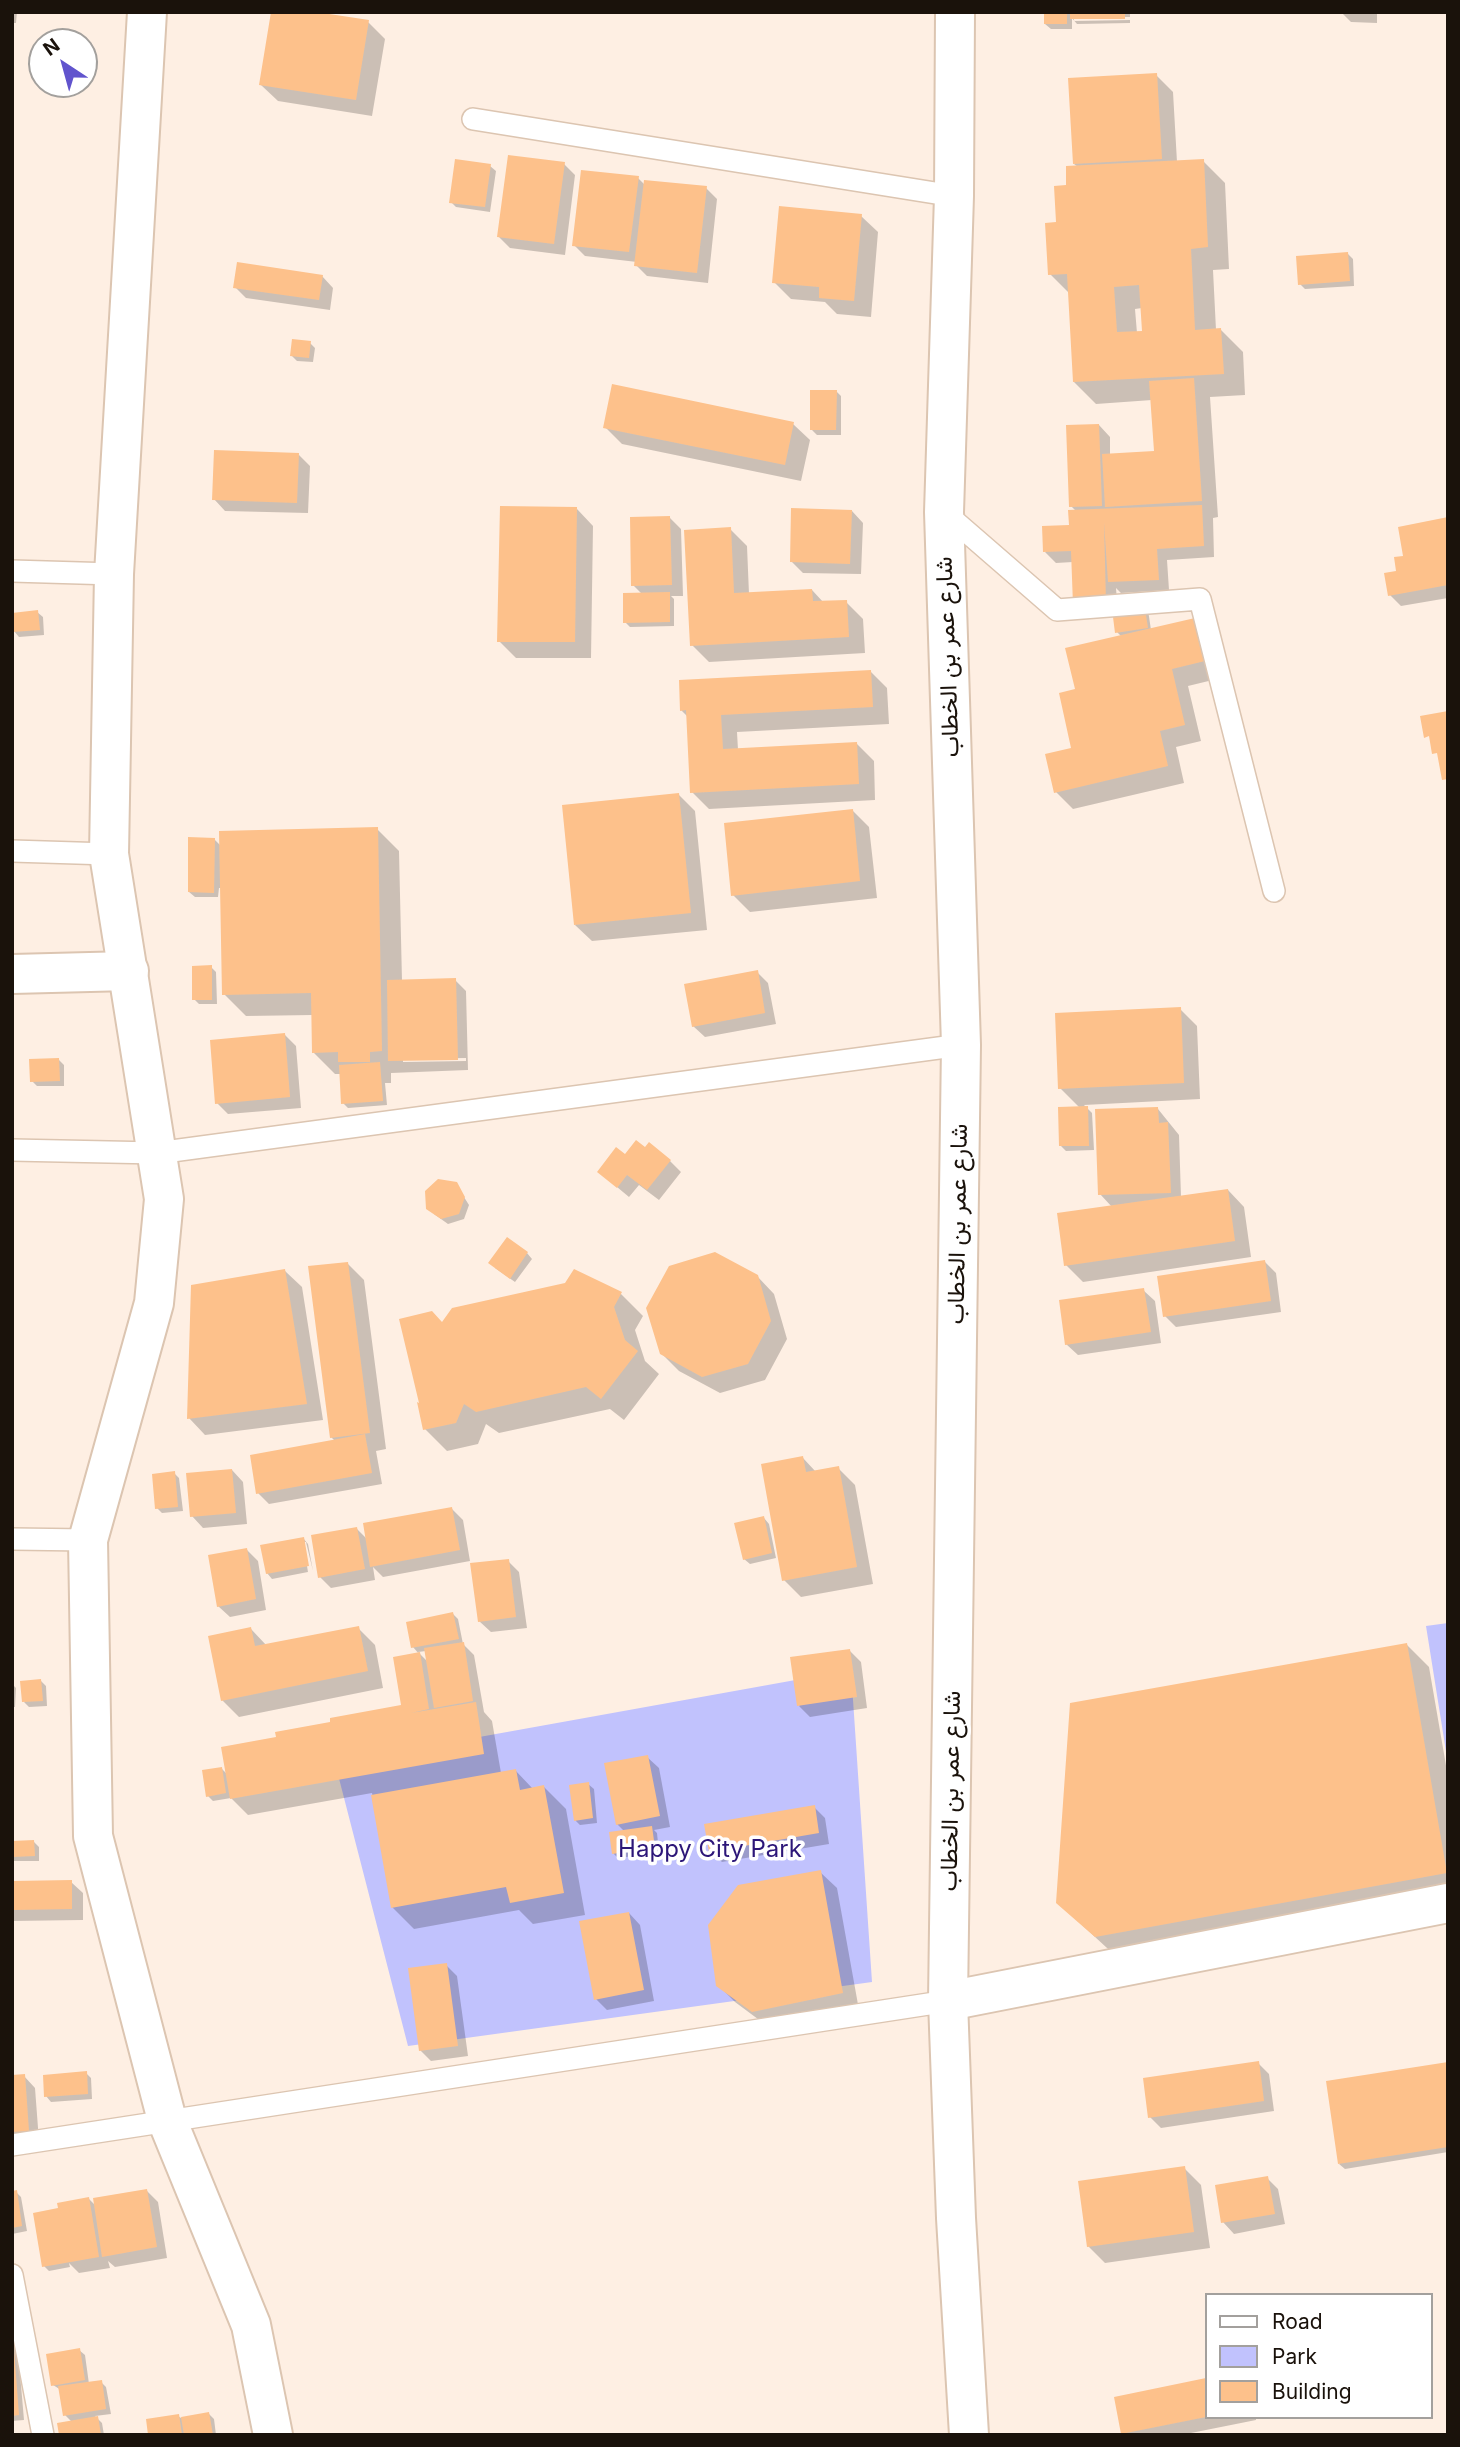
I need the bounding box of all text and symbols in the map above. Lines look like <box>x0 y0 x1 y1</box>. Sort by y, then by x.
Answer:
north arrow <box>28 28 98 98</box>
text: N <box>39 34 64 61</box>
street label: شارع عمر بن الخطاب <box>930 556 966 758</box>
street label: شارع عمر بن الخطاب <box>942 1123 974 1325</box>
street label: شارع عمر بن الخطاب <box>935 1690 967 1892</box>
park label: Happy City Park <box>618 1836 802 1864</box>
legend <box>1204 2293 1432 2419</box>
text: Road <box>1272 2309 1323 2334</box>
text: Park <box>1272 2344 1317 2369</box>
text: Building <box>1272 2379 1352 2404</box>

